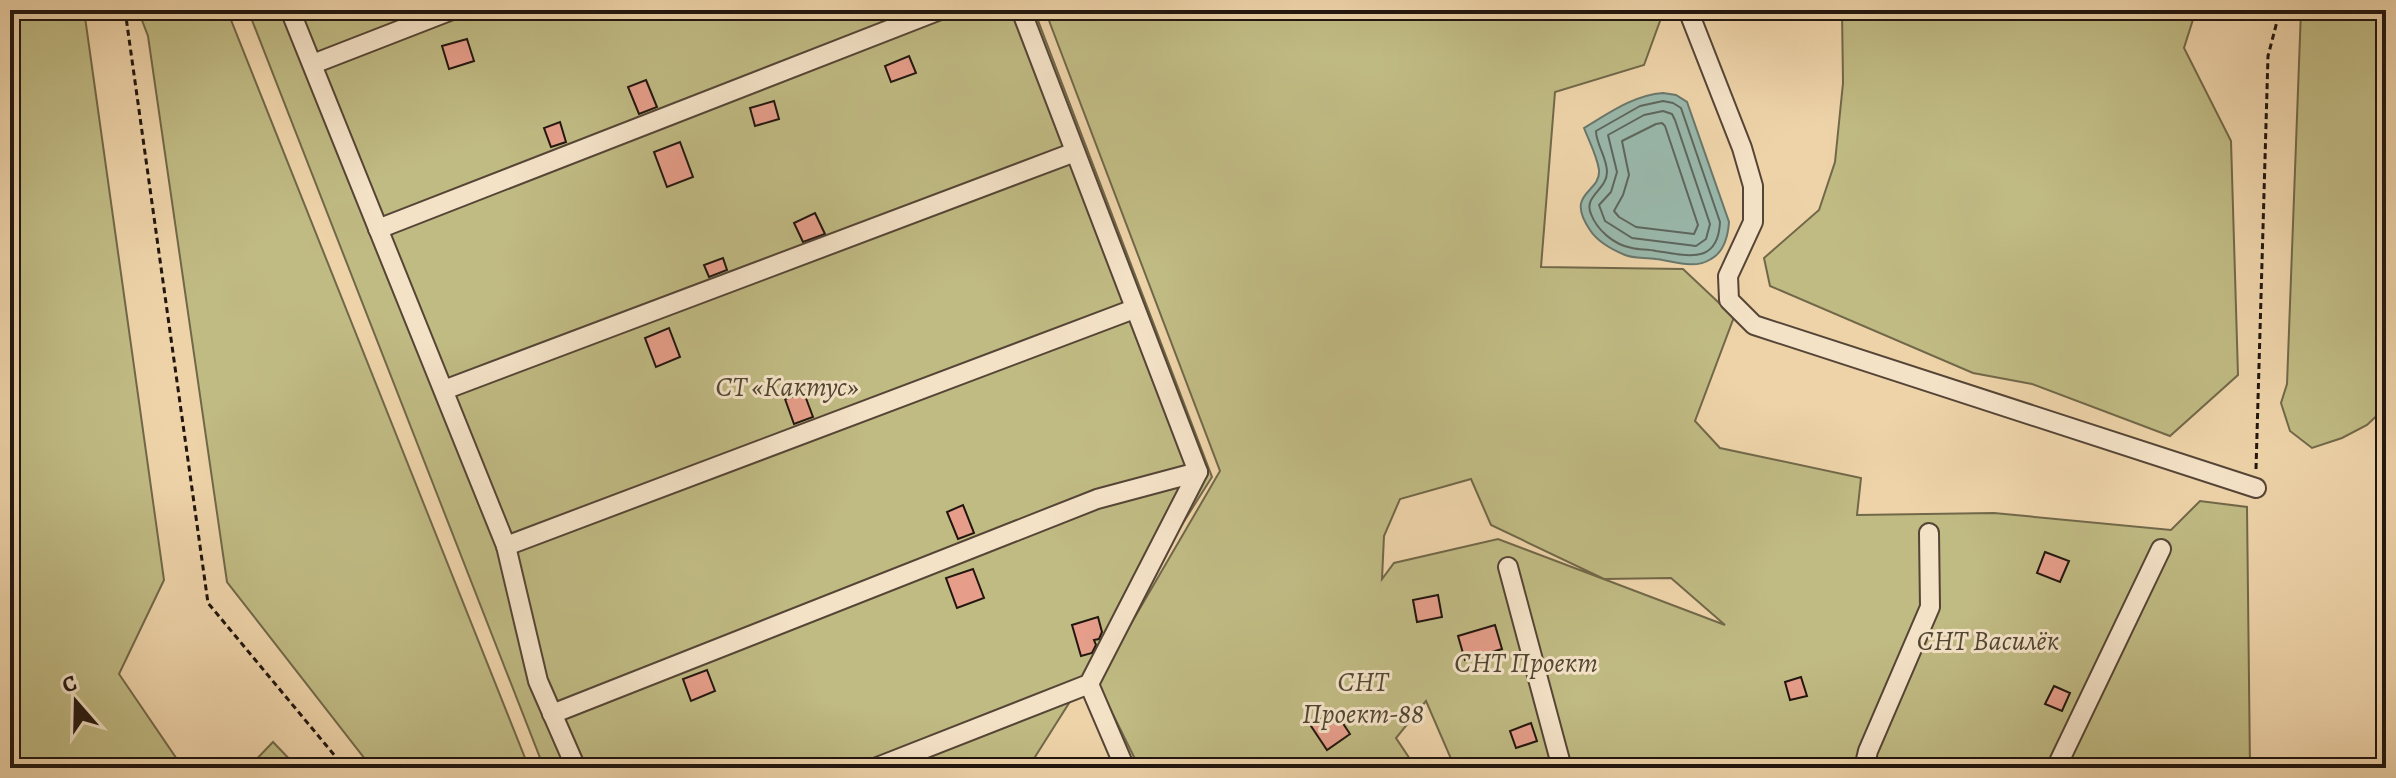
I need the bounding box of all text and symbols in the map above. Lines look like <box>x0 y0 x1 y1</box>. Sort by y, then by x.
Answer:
park label: СТ «Кактус» <box>716 368 858 406</box>
park label: СНТ Василёк <box>1917 622 2059 660</box>
park label: СНТ Проект <box>1454 644 1598 682</box>
north arrow <box>36 662 116 742</box>
park label: СНТ Проект-88 <box>1302 663 1424 733</box>
text: С <box>58 668 81 701</box>

